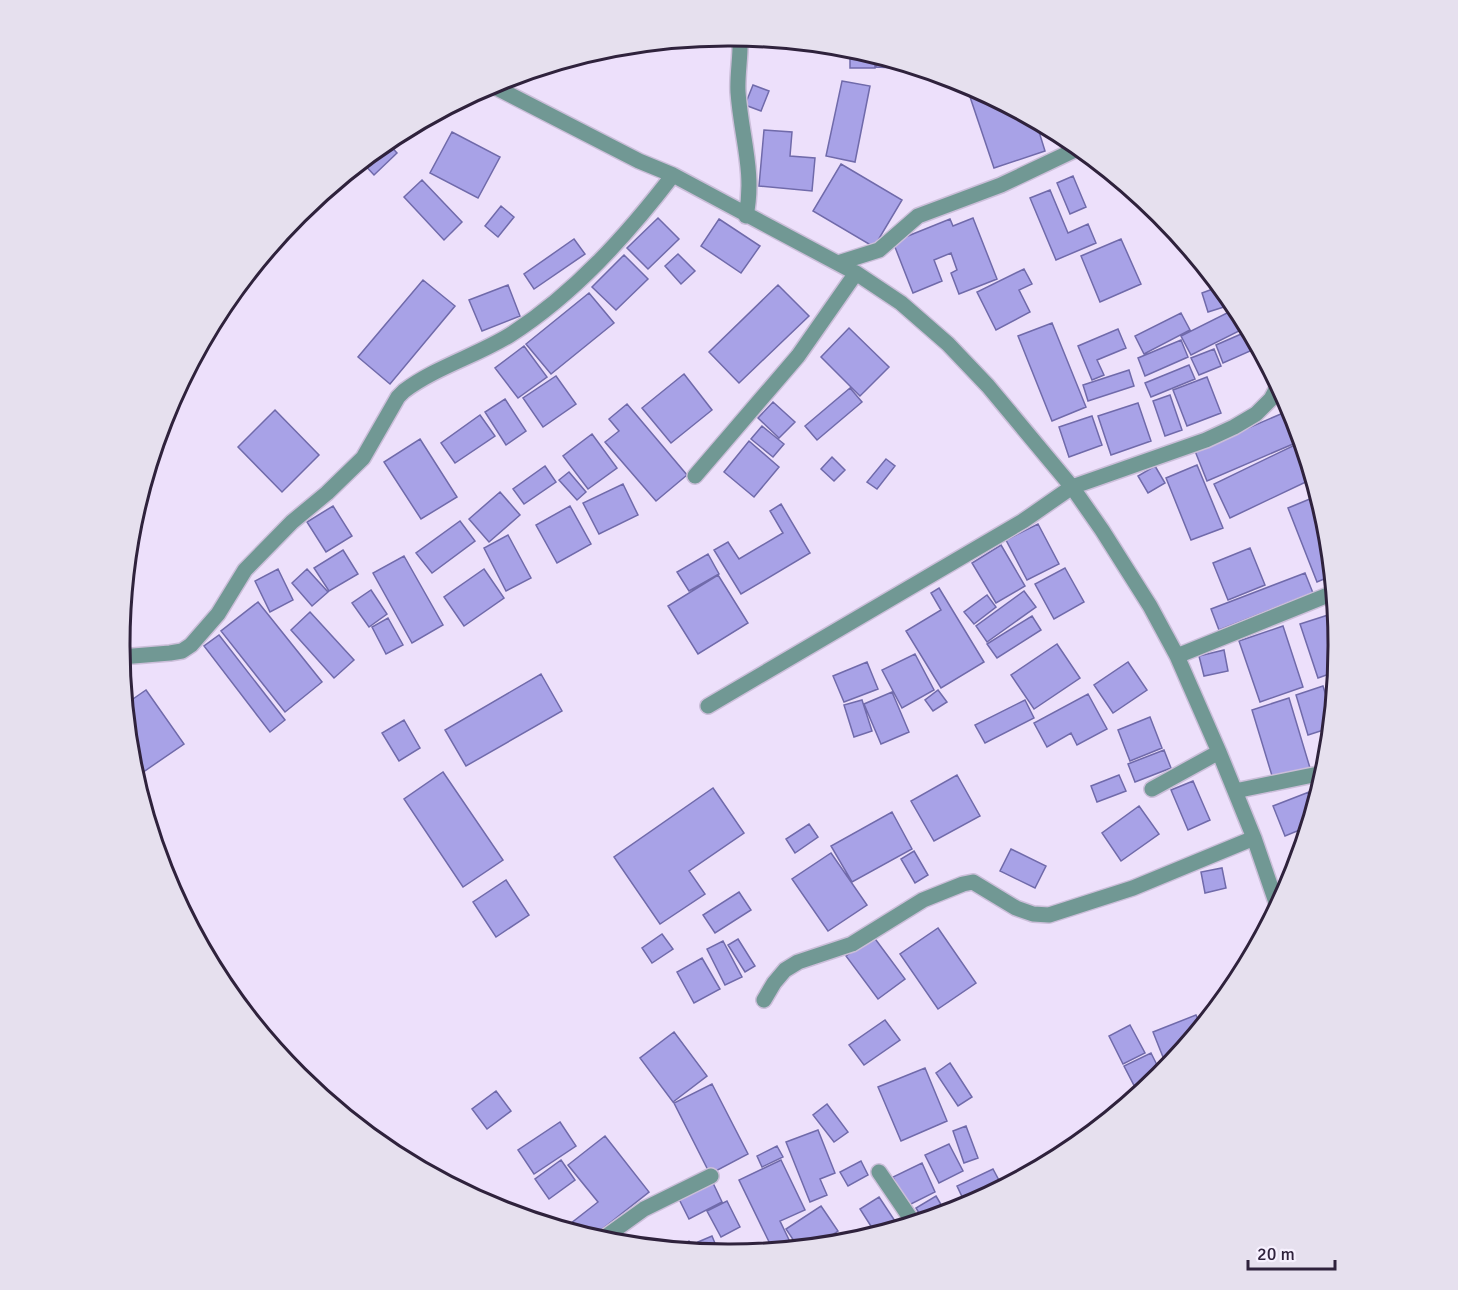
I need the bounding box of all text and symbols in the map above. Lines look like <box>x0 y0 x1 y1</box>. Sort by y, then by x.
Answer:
scale bar <box>1248 1233 1335 1271</box>
text: 20 m <box>1257 1243 1295 1265</box>

